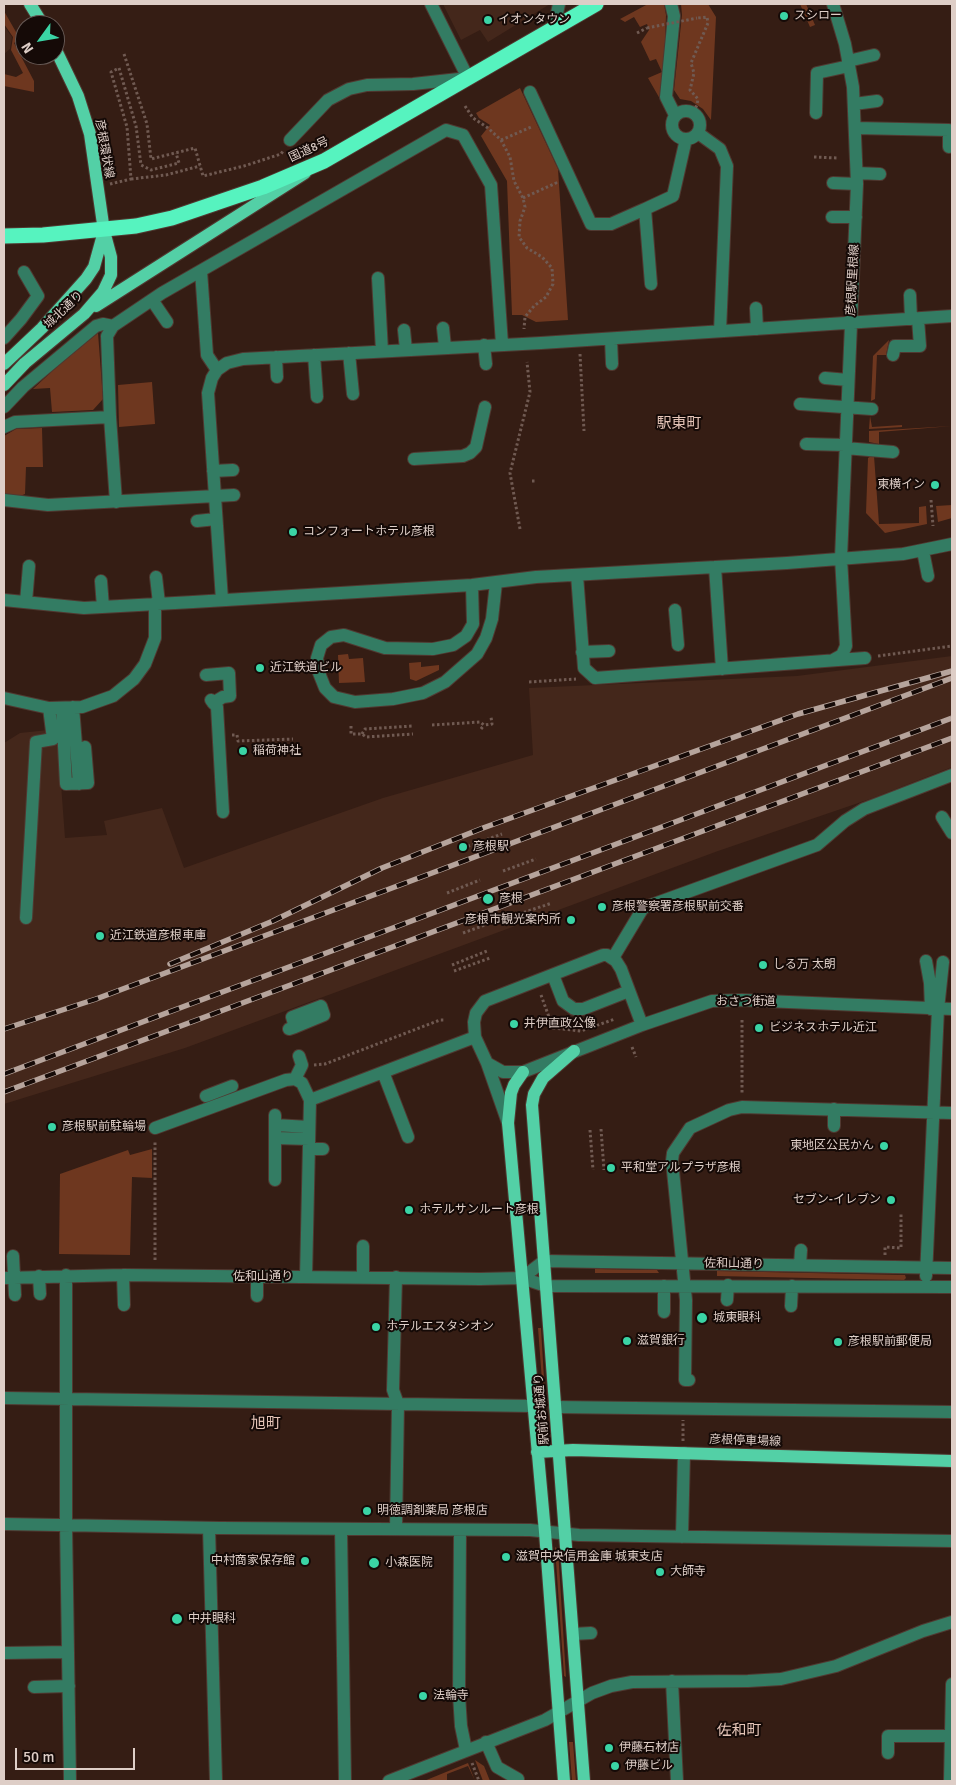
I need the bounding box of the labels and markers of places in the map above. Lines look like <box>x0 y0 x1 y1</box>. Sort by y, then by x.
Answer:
place label: スシロー <box>794 9 842 23</box>
marker: スシロー <box>778 10 790 22</box>
place label: イオンタウン <box>498 13 570 27</box>
marker: イオンタウン <box>482 14 494 26</box>
place label: 東横イン <box>877 478 925 492</box>
marker: 東横イン <box>929 479 941 491</box>
place label: コンフォートホテル彦根 <box>303 525 435 539</box>
marker: コンフォートホテル彦根 <box>287 526 299 538</box>
place label: 近江鉄道ビル <box>270 661 342 675</box>
marker: 近江鉄道ビル <box>254 662 266 674</box>
place label: 稲荷神社 <box>253 744 301 758</box>
marker: 稲荷神社 <box>237 745 249 757</box>
place label: 彦根駅 <box>473 840 509 854</box>
marker: 彦根駅 <box>457 841 469 853</box>
marker: 彦根 <box>481 892 495 906</box>
place label: 彦根 <box>499 892 523 906</box>
place label: 彦根警察署彦根駅前交番 <box>612 900 744 914</box>
marker: 彦根警察署彦根駅前交番 <box>596 901 608 913</box>
place label: 彦根市観光案内所 <box>465 913 561 927</box>
marker: 彦根市観光案内所 <box>565 914 577 926</box>
place label: 近江鉄道彦根車庫 <box>110 929 206 943</box>
marker: 近江鉄道彦根車庫 <box>94 930 106 942</box>
place label: しる万 太朗 <box>773 958 836 972</box>
marker: しる万 太朗 <box>757 959 769 971</box>
place label: 井伊直政公像 <box>524 1017 596 1031</box>
marker: 井伊直政公像 <box>508 1018 520 1030</box>
place label: ビジネスホテル近江 <box>769 1021 877 1035</box>
marker: ビジネスホテル近江 <box>753 1022 765 1034</box>
place label: 彦根駅前駐輪場 <box>62 1120 146 1134</box>
marker: 彦根駅前駐輪場 <box>46 1121 58 1133</box>
place label: 東地区公民かん <box>790 1139 874 1153</box>
marker: 東地区公民かん <box>878 1140 890 1152</box>
place label: 平和堂アルプラザ彦根 <box>621 1161 741 1175</box>
marker: 平和堂アルプラザ彦根 <box>605 1162 617 1174</box>
place label: セブン-イレブン <box>793 1193 881 1207</box>
marker: セブン-イレブン <box>885 1194 897 1206</box>
place label: ホテルサンルート彦根 <box>419 1203 539 1217</box>
marker: ホテルサンルート彦根 <box>403 1204 415 1216</box>
marker: 城東眼科 <box>695 1311 709 1325</box>
place label: 城東眼科 <box>713 1311 761 1325</box>
place label: ホテルエスタシオン <box>386 1320 494 1334</box>
marker: ホテルエスタシオン <box>370 1321 382 1333</box>
place label: 滋賀銀行 <box>637 1334 685 1348</box>
marker: 滋賀銀行 <box>621 1335 633 1347</box>
place label: 彦根駅前郵便局 <box>848 1335 932 1349</box>
marker: 彦根駅前郵便局 <box>832 1336 844 1348</box>
place label: 明徳調剤薬局 彦根店 <box>377 1504 488 1518</box>
marker: 明徳調剤薬局 彦根店 <box>361 1505 373 1517</box>
place label: 滋賀中央信用金庫 城東支店 <box>516 1550 663 1564</box>
marker: 滋賀中央信用金庫 城東支店 <box>500 1551 512 1563</box>
place label: 中村商家保存館 <box>211 1554 295 1568</box>
marker: 中村商家保存館 <box>299 1555 311 1567</box>
marker: 小森医院 <box>367 1556 381 1570</box>
place label: 小森医院 <box>385 1556 433 1570</box>
place label: 大師寺 <box>670 1565 706 1579</box>
marker: 大師寺 <box>654 1566 666 1578</box>
marker: 中井眼科 <box>170 1612 184 1626</box>
place label: 中井眼科 <box>188 1612 236 1626</box>
place label: 法輪寺 <box>433 1689 469 1703</box>
marker: 法輪寺 <box>417 1690 429 1702</box>
place label: 伊藤石材店 <box>619 1741 679 1755</box>
marker: 伊藤石材店 <box>603 1742 615 1754</box>
place label: 伊藤ビル <box>625 1759 673 1773</box>
marker: 伊藤ビル <box>609 1760 621 1772</box>

